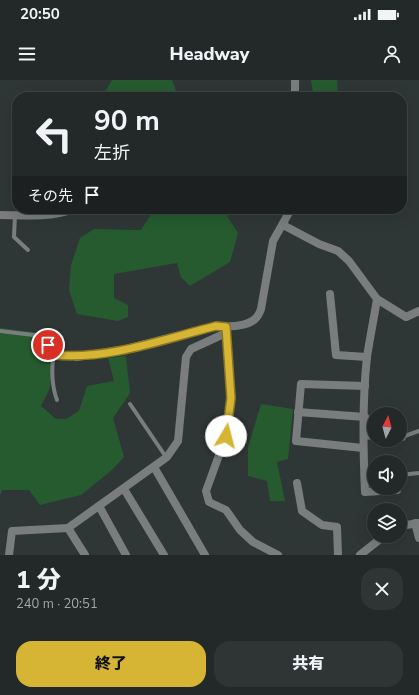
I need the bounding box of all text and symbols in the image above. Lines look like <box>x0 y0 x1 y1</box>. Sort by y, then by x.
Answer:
text: 20:50 <box>20 4 60 24</box>
text: Headway <box>170 42 249 66</box>
icon: menu <box>16 43 38 65</box>
icon: person <box>381 43 403 65</box>
text: 90 m <box>94 102 160 140</box>
icon: left <box>28 108 80 160</box>
text: 左折 <box>94 141 130 165</box>
icon: arrive <box>81 184 103 206</box>
text: その先 <box>28 186 73 206</box>
pin <box>31 328 65 362</box>
icon: arrive <box>37 334 59 356</box>
north arrow <box>367 407 407 447</box>
map controls <box>367 407 407 543</box>
position arrow <box>205 415 247 457</box>
button: sound <box>367 455 407 495</box>
button: layers <box>367 503 407 543</box>
text: 1 分 <box>16 564 61 596</box>
button: close <box>361 568 403 610</box>
text: 240 m · 20:51 <box>16 595 98 613</box>
button: 終了 <box>16 641 206 687</box>
button: 共有 <box>214 641 403 687</box>

